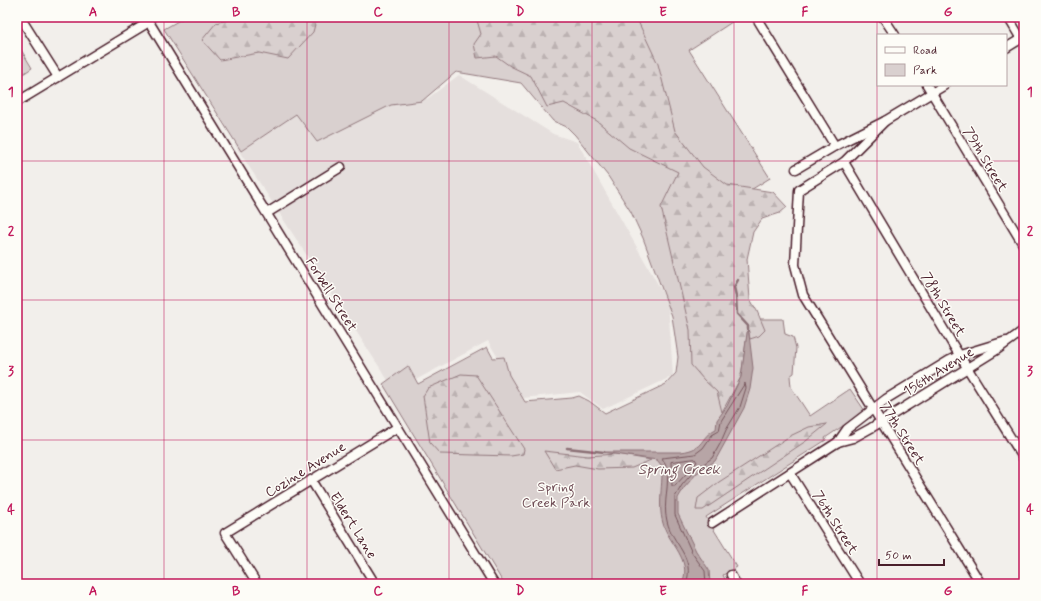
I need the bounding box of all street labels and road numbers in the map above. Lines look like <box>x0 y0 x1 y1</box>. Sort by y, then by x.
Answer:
street label: 79th Street <box>959 124 1012 196</box>
street label: Forbell Street <box>301 254 361 335</box>
street label: 78th Street <box>917 269 970 341</box>
street label: 156th Avenue <box>900 343 977 401</box>
street label: 77th Street <box>876 399 929 469</box>
street label: Cozine Avenue <box>262 438 349 502</box>
street label: 76th Street <box>808 487 862 558</box>
street label: Eldert Lane <box>326 489 381 562</box>

